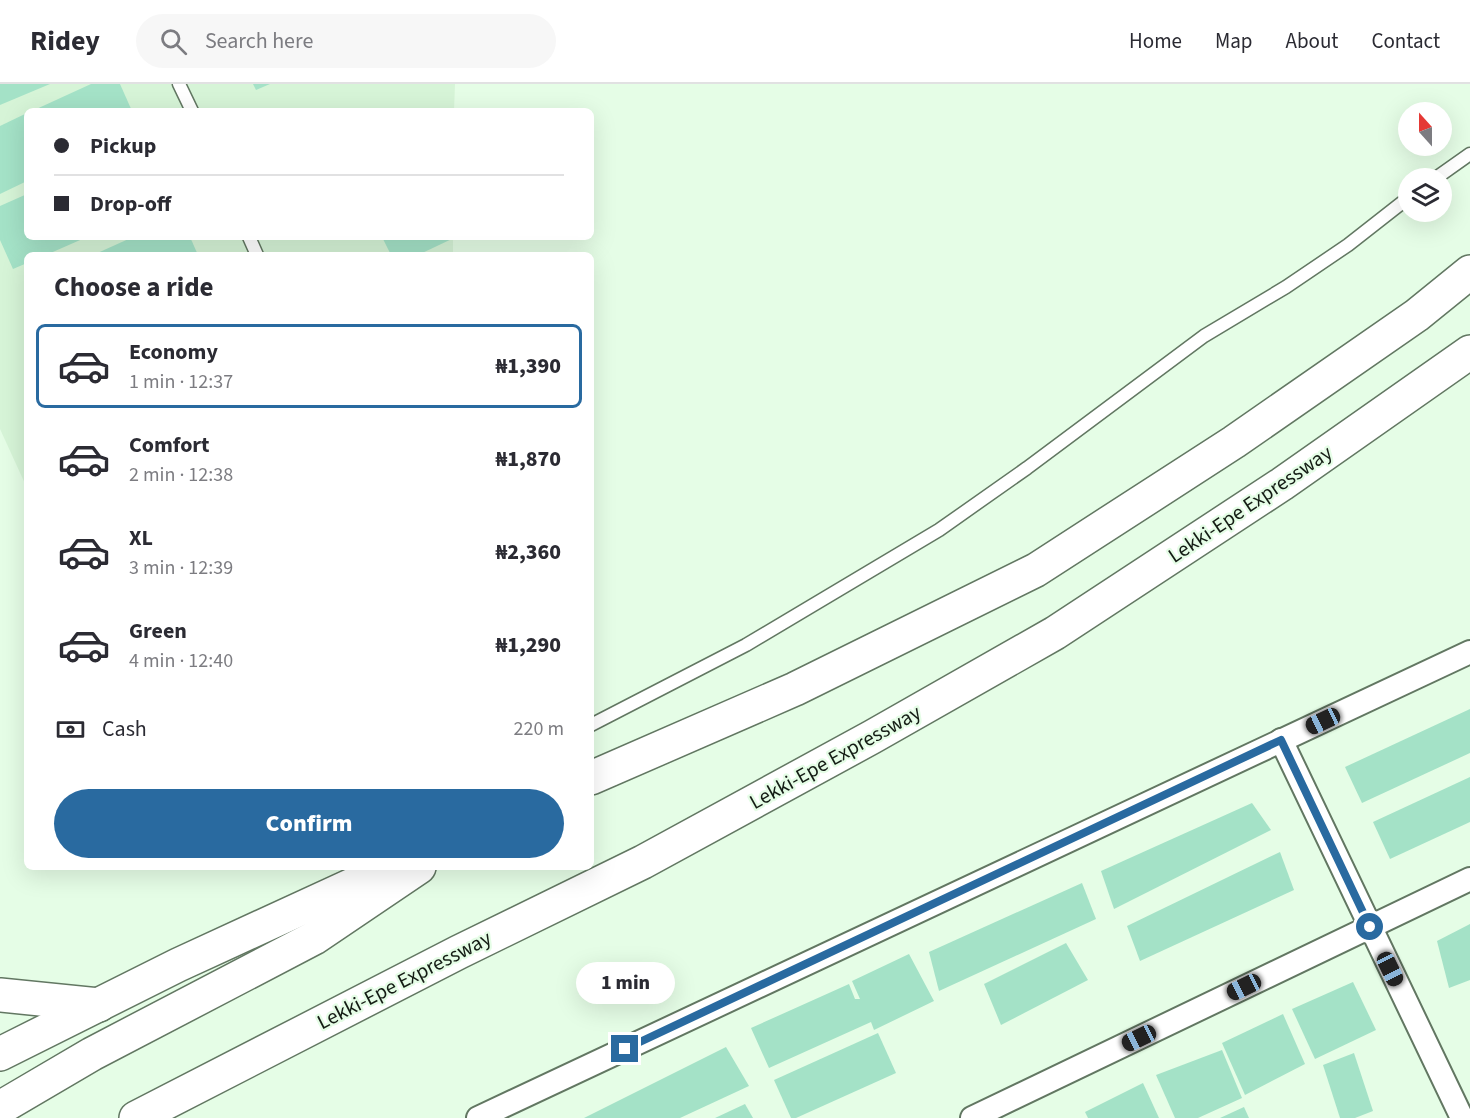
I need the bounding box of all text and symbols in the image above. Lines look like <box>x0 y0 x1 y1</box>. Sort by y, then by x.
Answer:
search box <box>136 14 556 68</box>
text: Ridey <box>30 21 100 61</box>
icon: search <box>157 25 190 58</box>
text: Search here <box>205 25 313 57</box>
text: Home <box>1129 26 1182 56</box>
text: Map <box>1215 26 1253 56</box>
text: About <box>1286 26 1338 56</box>
text: Contact <box>1371 26 1440 56</box>
north arrow <box>1398 102 1452 156</box>
map controls <box>1398 102 1452 222</box>
text: Pickup <box>90 130 156 162</box>
button: layers <box>1398 168 1452 222</box>
text: Drop-off <box>90 188 171 220</box>
text: Choose a ride <box>54 268 214 307</box>
text: Economy <box>129 336 218 368</box>
icon: car <box>57 339 111 393</box>
text: ₦1,390 <box>495 350 561 382</box>
text: 1 min · 12:37 <box>129 368 233 396</box>
text: Comfort <box>129 429 210 461</box>
icon: car <box>57 432 111 486</box>
street label: Lekki-Epe Expressway <box>1162 438 1338 570</box>
text: ₦1,870 <box>495 443 561 475</box>
text: 2 min · 12:38 <box>129 461 233 489</box>
text: XL <box>129 522 153 554</box>
icon: car <box>57 525 111 579</box>
text: ₦2,360 <box>495 536 561 568</box>
text: 3 min · 12:39 <box>129 554 233 582</box>
text: Green <box>129 615 187 647</box>
icon: car <box>57 618 111 672</box>
text: ₦1,290 <box>495 629 561 661</box>
text: 4 min · 12:40 <box>129 647 233 675</box>
street label: Lekki-Epe Expressway <box>744 697 926 817</box>
car <box>1303 705 1343 737</box>
icon: cash <box>54 713 87 746</box>
text: Cash <box>102 713 147 745</box>
text: 220 m <box>514 715 564 743</box>
button: Confirm <box>54 789 564 858</box>
route start <box>1356 913 1383 940</box>
street label: Lekki-Epe Expressway <box>312 923 497 1037</box>
car <box>1374 949 1406 989</box>
callout: 1 min <box>576 962 674 1004</box>
text: 1 min <box>601 969 650 997</box>
car <box>1224 971 1264 1003</box>
car <box>1119 1022 1159 1054</box>
route end <box>611 1035 638 1062</box>

